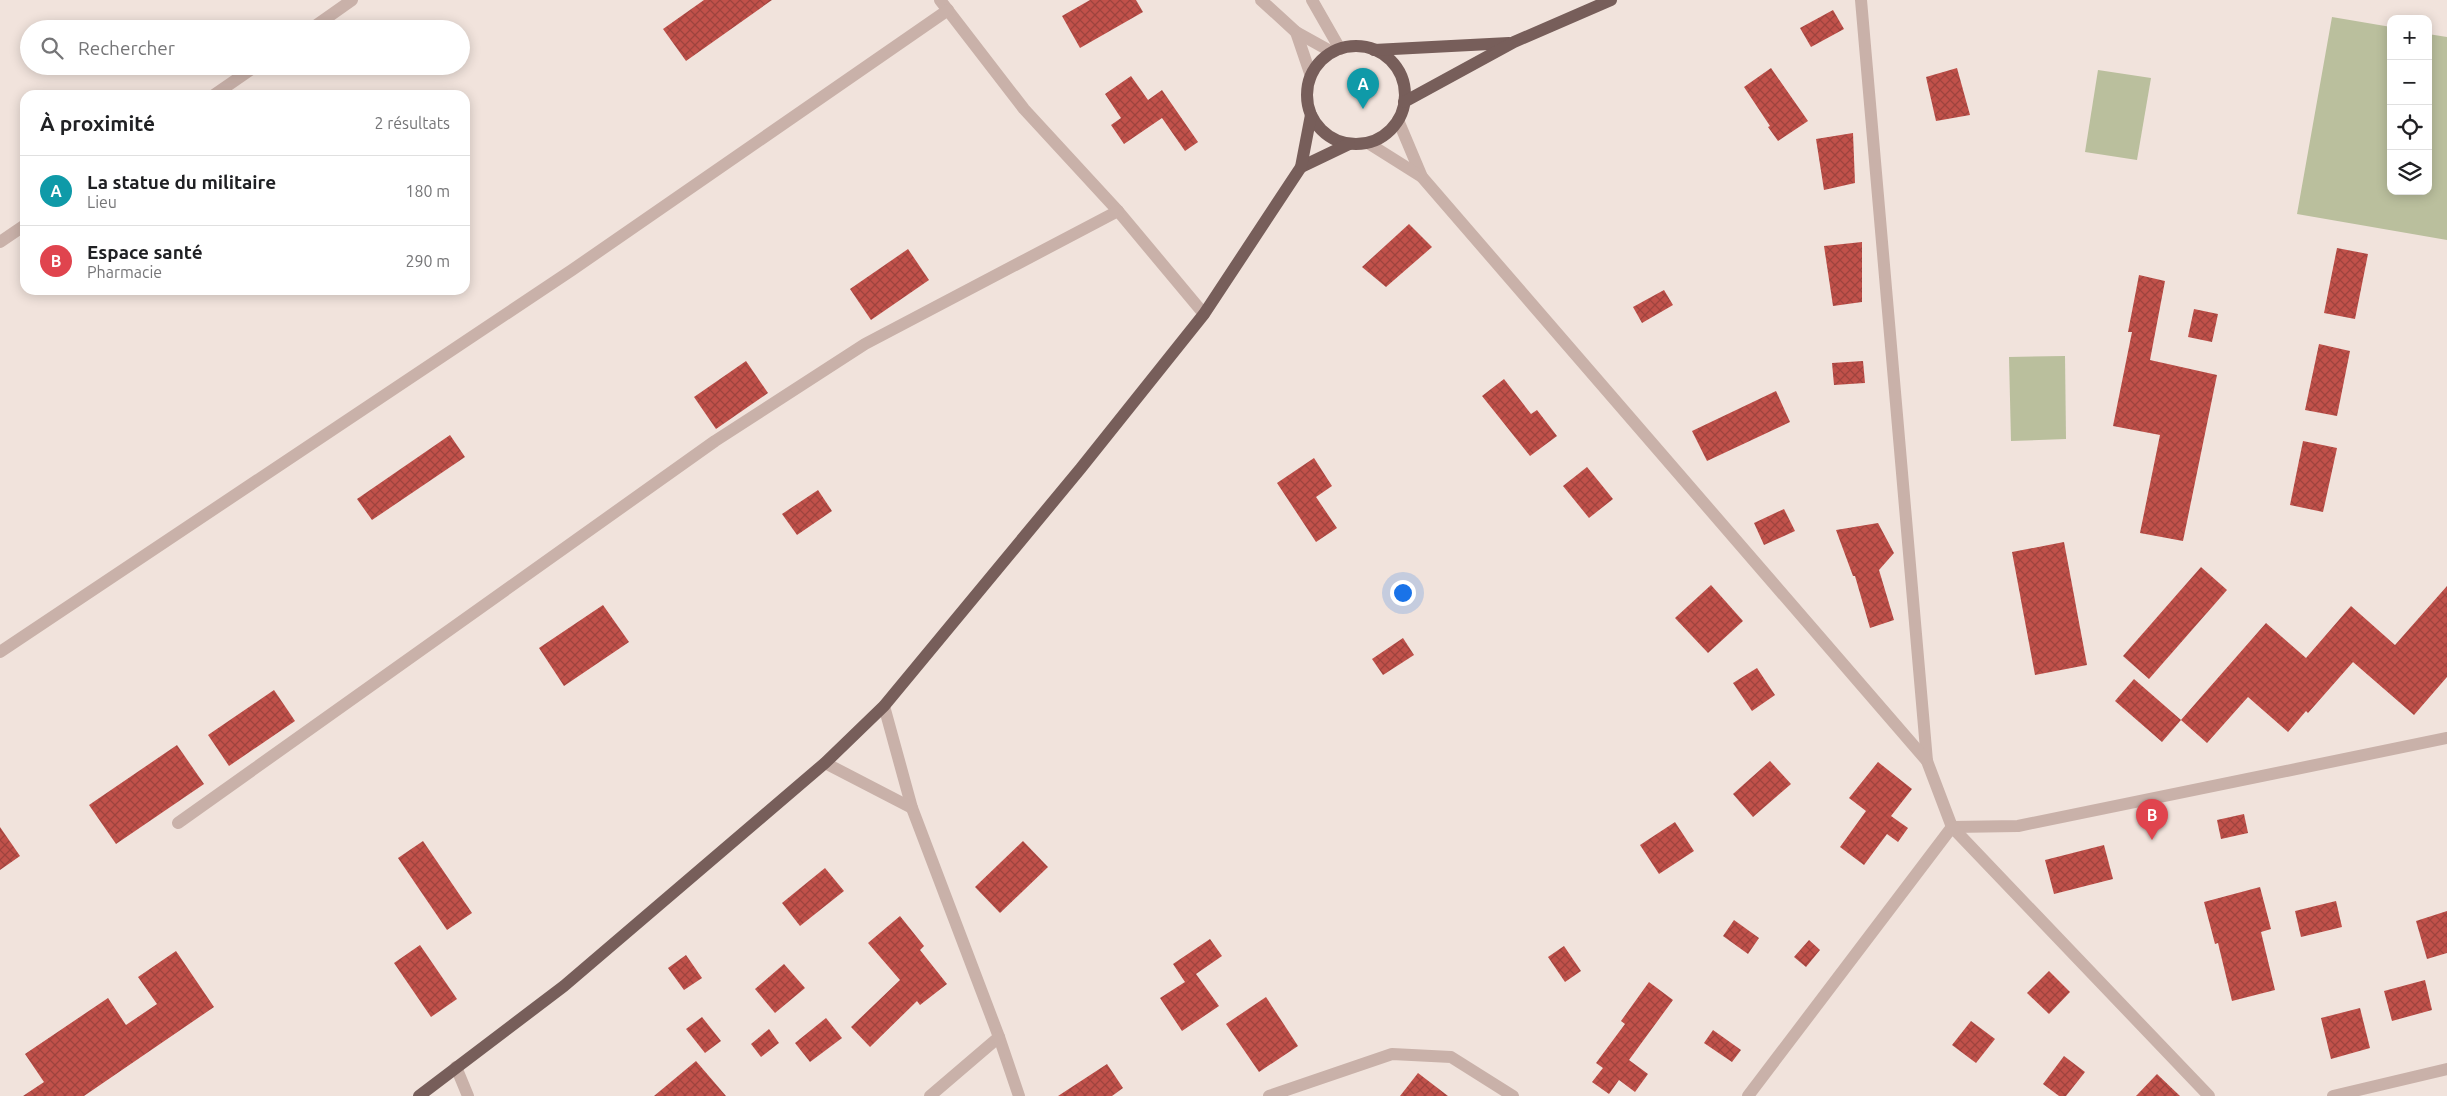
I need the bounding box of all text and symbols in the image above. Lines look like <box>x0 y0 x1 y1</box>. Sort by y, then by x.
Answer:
map controls <box>2387 15 2432 195</box>
button: + <box>2387 15 2432 60</box>
search box <box>20 20 470 75</box>
icon: search <box>38 34 66 62</box>
text: Rechercher <box>78 37 175 59</box>
button: − <box>2387 60 2432 105</box>
pin: A <box>1347 68 1379 109</box>
button: locate <box>2387 105 2432 150</box>
text: À proximité <box>40 111 155 135</box>
text: 2 résultats <box>374 114 450 132</box>
button: layers <box>2387 150 2432 195</box>
text: La statue du militaire <box>87 171 276 193</box>
text: A <box>50 182 62 200</box>
text: 180 m <box>405 182 450 200</box>
text: Lieu <box>87 193 117 211</box>
text: Espace santé <box>87 241 203 263</box>
text: B <box>51 252 61 270</box>
text: 290 m <box>405 252 450 270</box>
text: Pharmacie <box>87 263 162 281</box>
your location <box>1390 580 1416 606</box>
pin: B <box>2136 799 2168 840</box>

